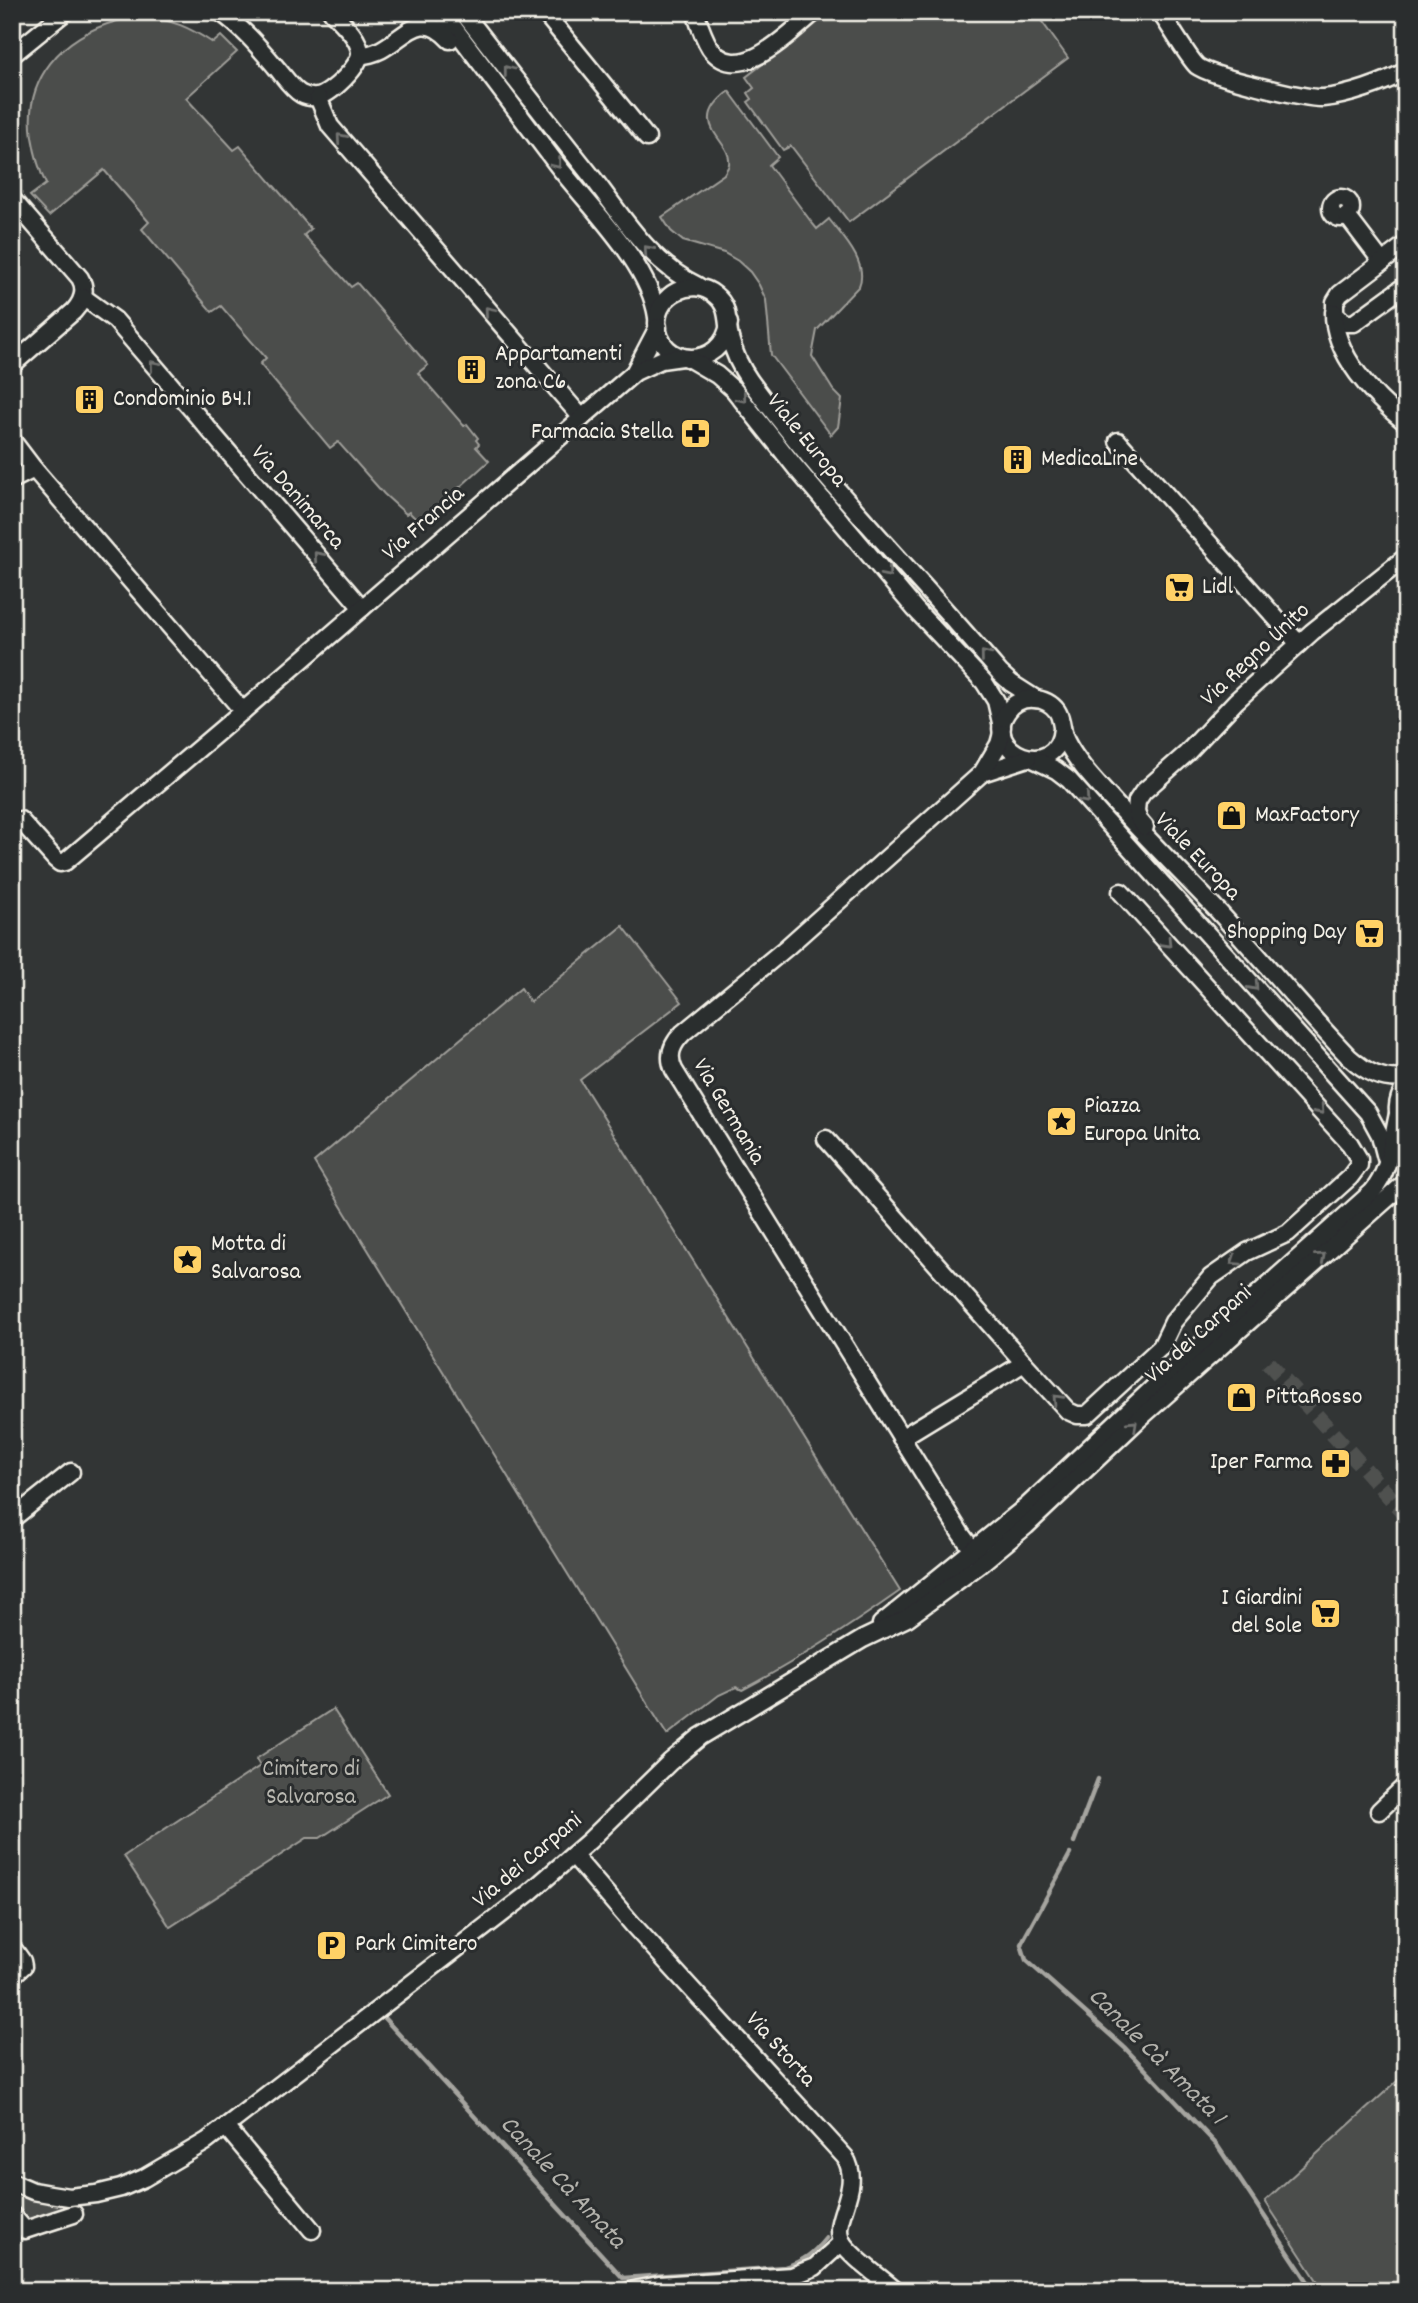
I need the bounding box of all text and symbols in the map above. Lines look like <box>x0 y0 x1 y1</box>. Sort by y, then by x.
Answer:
one-way arrow <box>504 65 517 78</box>
one-way arrow <box>337 134 349 147</box>
one-way arrow <box>548 157 561 169</box>
one-way arrow <box>644 245 656 258</box>
one-way arrow <box>485 306 497 319</box>
place label: Appartamenti zona C6 <box>495 338 622 400</box>
building icon: Appartamenti zona C6 <box>455 352 489 386</box>
one-way arrow <box>149 360 162 373</box>
building icon: Condominio B4.1 <box>73 383 107 417</box>
place label: Condominio B4.1 <box>113 383 252 417</box>
street label: Viale Europa <box>758 387 855 496</box>
one-way arrow <box>733 391 746 403</box>
place label: Farmacia Stella <box>531 416 674 450</box>
pharmacy icon: Farmacia Stella <box>679 416 713 450</box>
street label: Via Danimarca <box>242 438 353 559</box>
building icon: MedicaLine <box>1001 443 1035 477</box>
place label: MedicaLine <box>1041 443 1138 477</box>
street label: Via Francia <box>375 478 473 570</box>
one-way arrow <box>314 552 326 565</box>
one-way arrow <box>879 565 891 578</box>
supermarket icon: Lidl <box>1162 571 1196 605</box>
place label: Lidl <box>1202 571 1233 605</box>
street label: Via Regno Unito <box>1193 595 1319 715</box>
one-way arrow <box>981 650 993 663</box>
one-way arrow <box>1077 790 1089 803</box>
shop icon: MaxFactory <box>1215 799 1249 833</box>
place label: MaxFactory <box>1255 799 1360 833</box>
street label: Viale Europa <box>1146 805 1249 910</box>
place label: Shopping Day <box>1227 916 1347 950</box>
supermarket icon: Shopping Day <box>1352 916 1386 950</box>
one-way arrow <box>1158 935 1171 948</box>
one-way arrow <box>1246 978 1258 991</box>
street label: Via Germania <box>683 1052 774 1172</box>
place label: Piazza Europa Unita <box>1084 1090 1201 1152</box>
one-way arrow <box>1312 1102 1325 1115</box>
place icon: Piazza Europa Unita <box>1044 1104 1078 1138</box>
place label: Motta di Salvarosa <box>211 1228 302 1290</box>
place icon: Motta di Salvarosa <box>171 1242 205 1276</box>
one-way arrow <box>1230 1253 1243 1265</box>
one-way arrow <box>1313 1253 1326 1265</box>
street label: Via dei Carpani <box>1138 1277 1260 1393</box>
shop icon: PittaRosso <box>1225 1381 1259 1415</box>
place label: PittaRosso <box>1265 1381 1363 1415</box>
one-way arrow <box>1053 1394 1066 1407</box>
one-way arrow <box>1125 1421 1138 1433</box>
place label: Iper Farma <box>1210 1446 1313 1480</box>
pharmacy icon: Iper Farma <box>1318 1446 1352 1480</box>
place label: I Giardini del Sole <box>1221 1582 1302 1644</box>
supermarket icon: I Giardini del Sole <box>1308 1596 1342 1630</box>
park label: Cimitero di Salvarosa <box>262 1753 360 1815</box>
street label: Via dei Carpani <box>466 1805 590 1917</box>
parking icon: Park Cimitero <box>315 1928 349 1962</box>
place label: Park Cimitero <box>355 1928 478 1962</box>
water label: Canale Cà Amata 1 <box>1078 1979 1235 2136</box>
street label: Via Storta <box>737 2005 824 2096</box>
water label: Canale Cà Amata <box>490 2108 635 2259</box>

